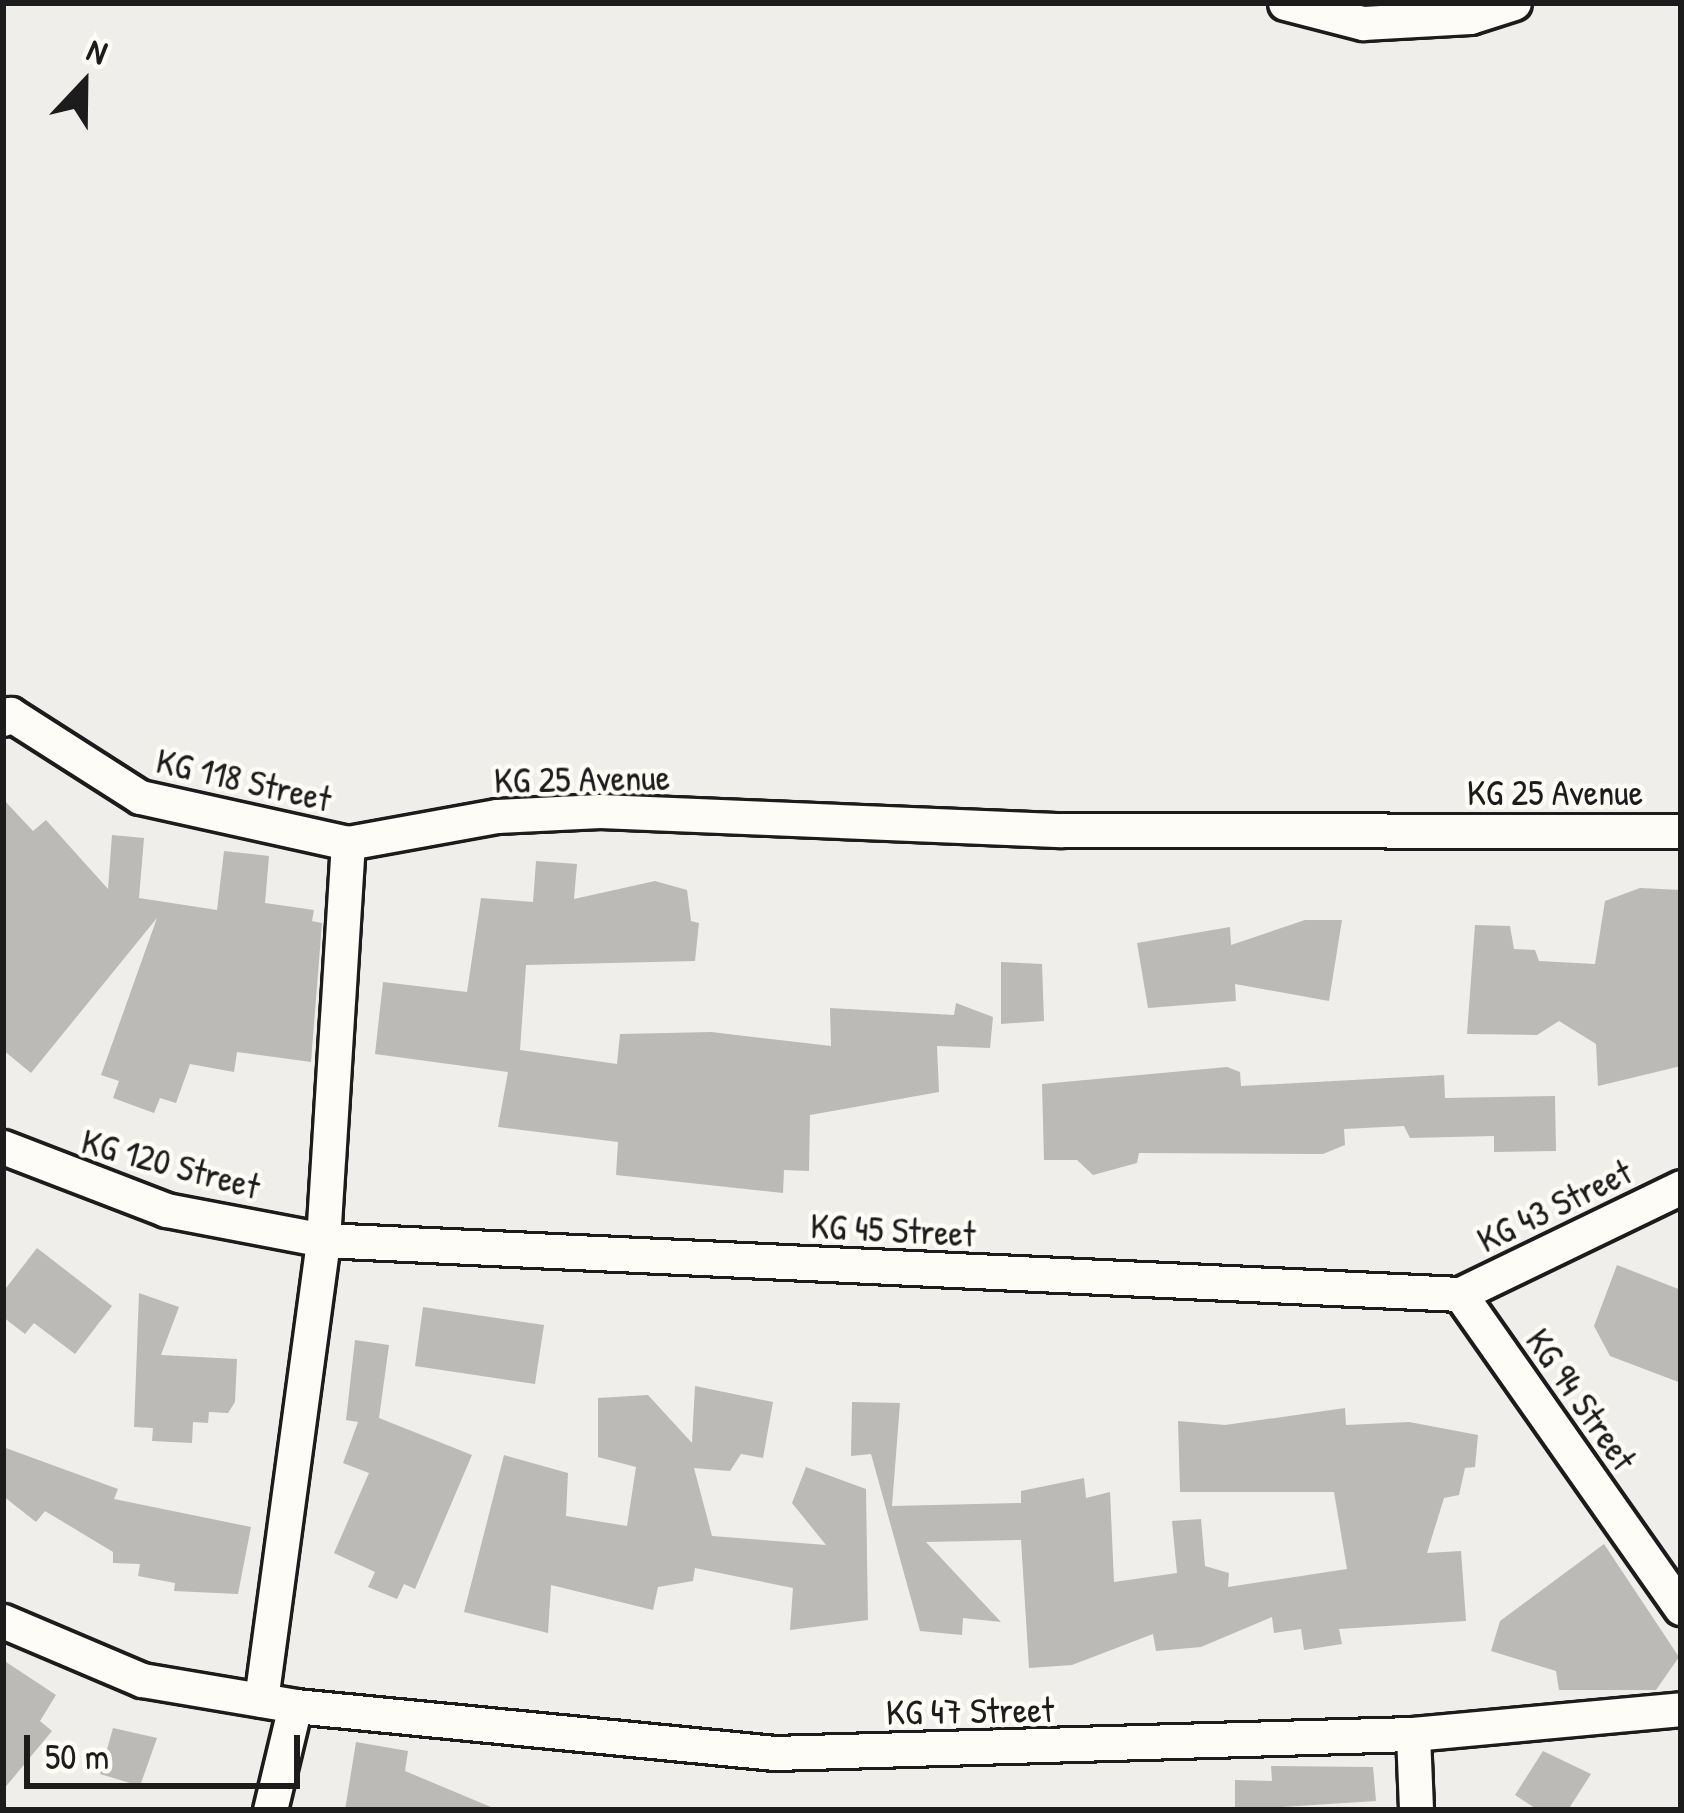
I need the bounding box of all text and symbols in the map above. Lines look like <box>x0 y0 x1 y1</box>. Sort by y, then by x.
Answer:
north arrow <box>24 24 144 144</box>
text: N <box>81 27 114 74</box>
street label: KG 118 Street <box>152 738 336 820</box>
street label: KG 25 Avenue <box>494 755 670 801</box>
street label: KG 25 Avenue <box>1467 770 1643 814</box>
street label: KG 120 Street <box>77 1119 265 1207</box>
street label: KG 43 Street <box>1470 1149 1638 1261</box>
street label: KG 45 Street <box>809 1203 977 1255</box>
street label: KG 94 Street <box>1518 1320 1646 1478</box>
street label: KG 47 Street <box>886 1687 1054 1733</box>
scale bar <box>30 1711 306 1785</box>
text: 50 m <box>45 1731 109 1780</box>

